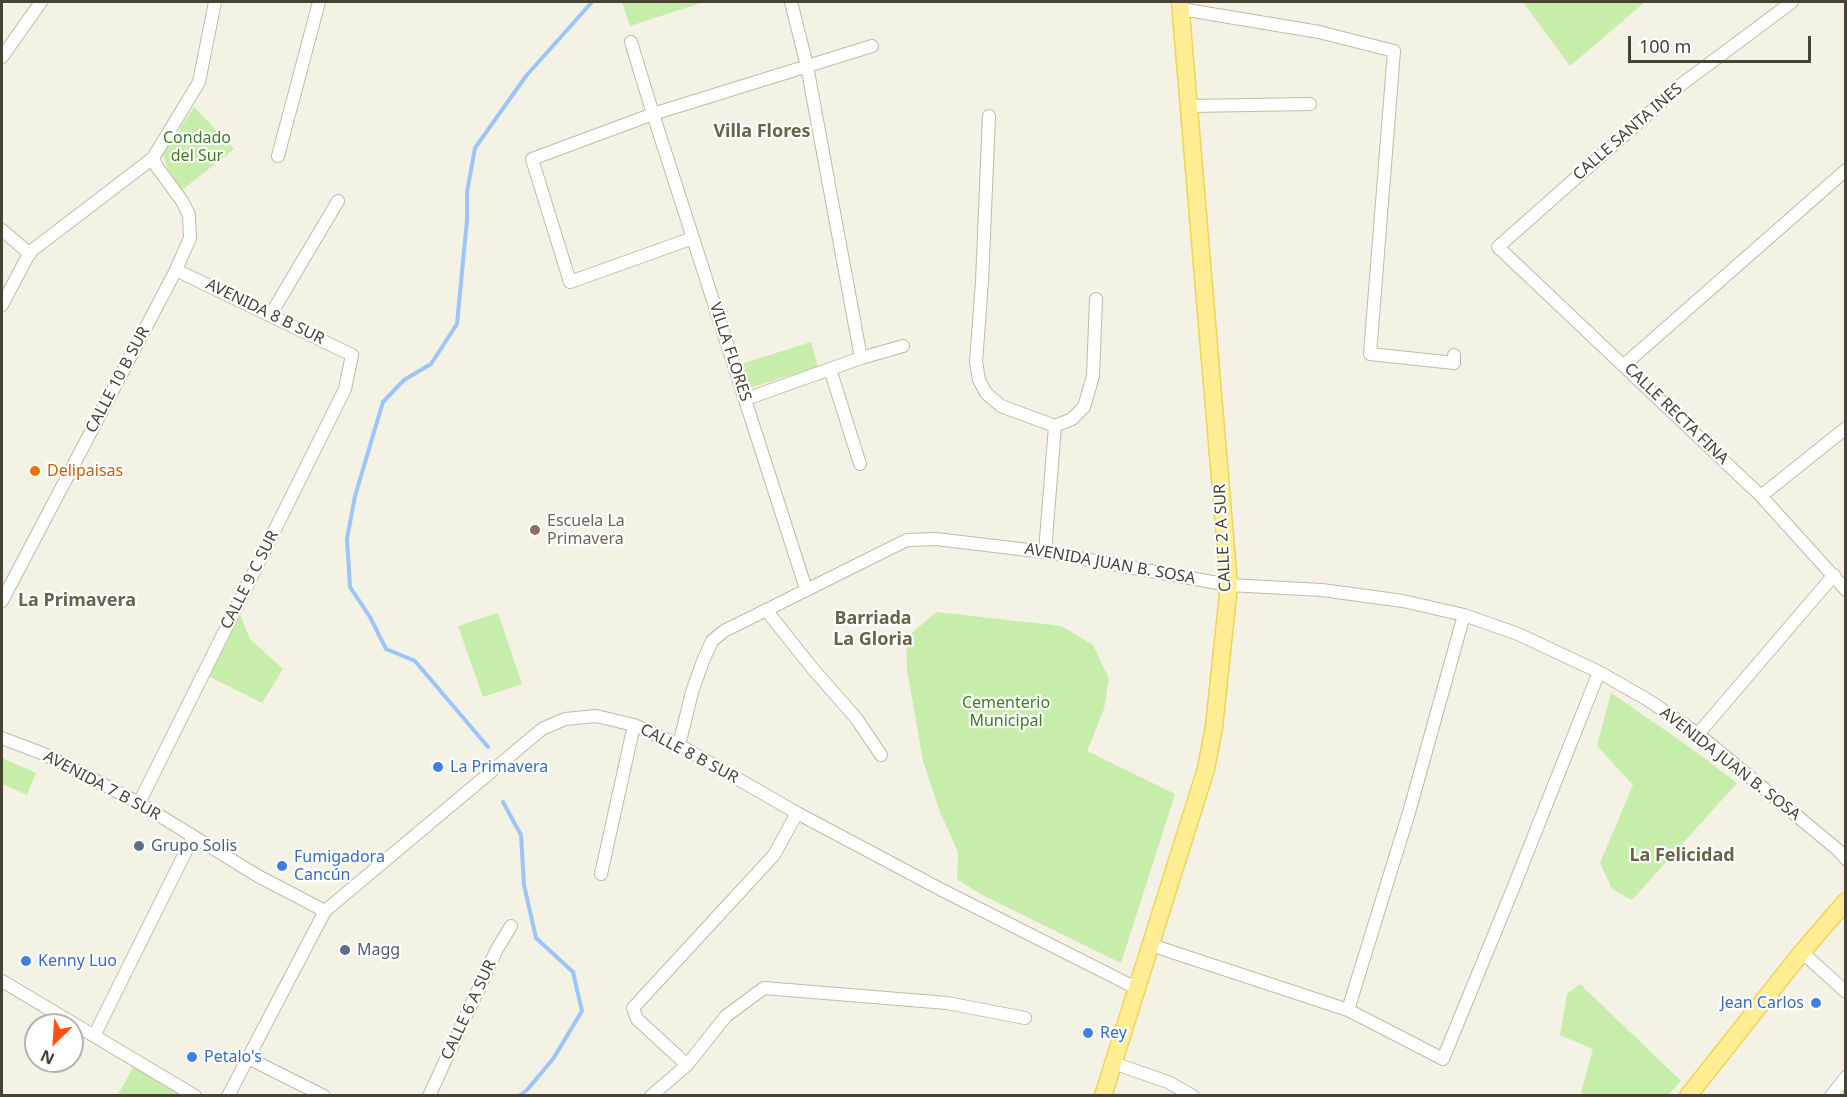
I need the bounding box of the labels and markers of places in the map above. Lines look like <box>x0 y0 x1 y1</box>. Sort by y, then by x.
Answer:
place label: Delipaisas <box>47 461 123 481</box>
marker: Delipaisas <box>28 464 42 478</box>
place label: Escuela La Primavera <box>547 511 625 549</box>
marker: Escuela La Primavera <box>528 523 542 537</box>
place label: La Primavera <box>450 757 548 777</box>
marker: La Primavera <box>431 760 445 774</box>
place label: Grupo Solis <box>151 836 237 856</box>
marker: Grupo Solis <box>132 839 146 853</box>
place label: Fumigadora Cancún <box>294 847 385 885</box>
marker: Fumigadora Cancún <box>275 859 289 873</box>
place label: Magg <box>357 940 400 960</box>
marker: Magg <box>338 943 352 957</box>
place label: Kenny Luo <box>38 951 117 971</box>
marker: Kenny Luo <box>19 954 33 968</box>
place label: Jean Carlos <box>1720 993 1804 1013</box>
marker: Jean Carlos <box>1809 996 1823 1010</box>
place label: Rey <box>1100 1023 1127 1043</box>
marker: Rey <box>1081 1026 1095 1040</box>
place label: Petalo's <box>204 1047 262 1067</box>
marker: Petalo's <box>185 1050 199 1064</box>

